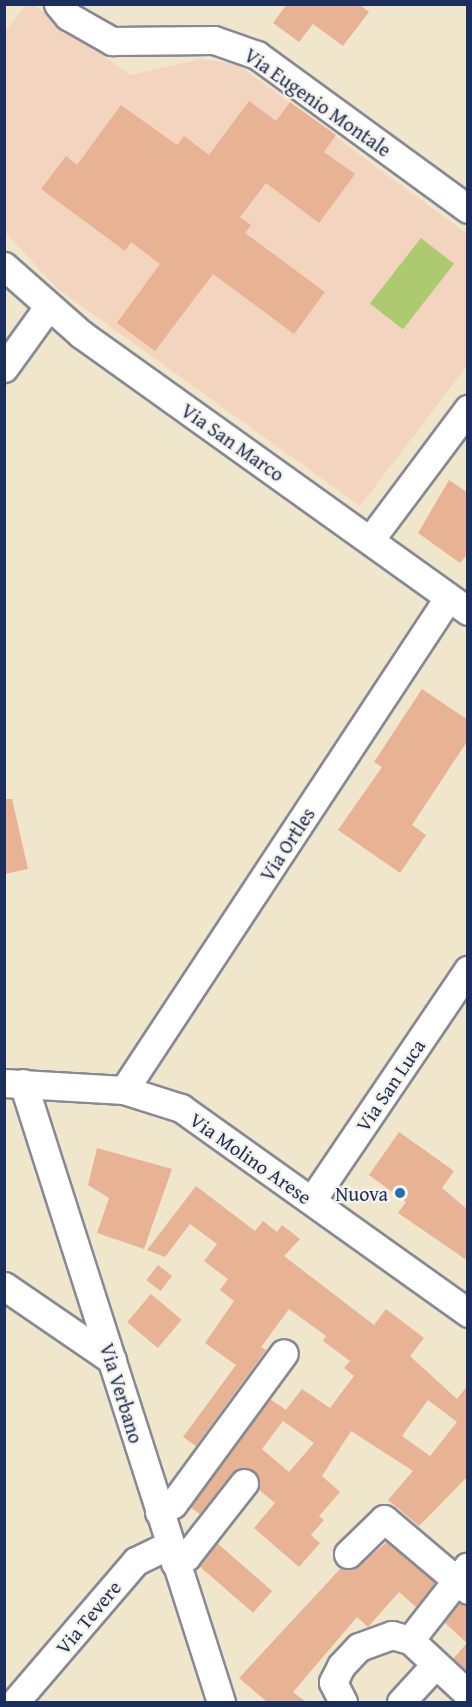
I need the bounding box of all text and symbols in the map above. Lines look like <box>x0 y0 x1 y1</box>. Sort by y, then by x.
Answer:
street label: Via Eugenio Montale <box>240 42 396 162</box>
street label: Via San Marco <box>177 398 289 486</box>
street label: Via Ortles <box>254 803 320 885</box>
street label: Via San Luca <box>350 1034 430 1136</box>
street label: Via Molino Arese <box>186 1107 316 1209</box>
place label: Nuova <box>335 1181 388 1205</box>
marker: Nuova <box>393 1186 407 1200</box>
street label: Via Verbano <box>95 1340 149 1446</box>
street label: Via Tevere <box>50 1575 126 1659</box>

